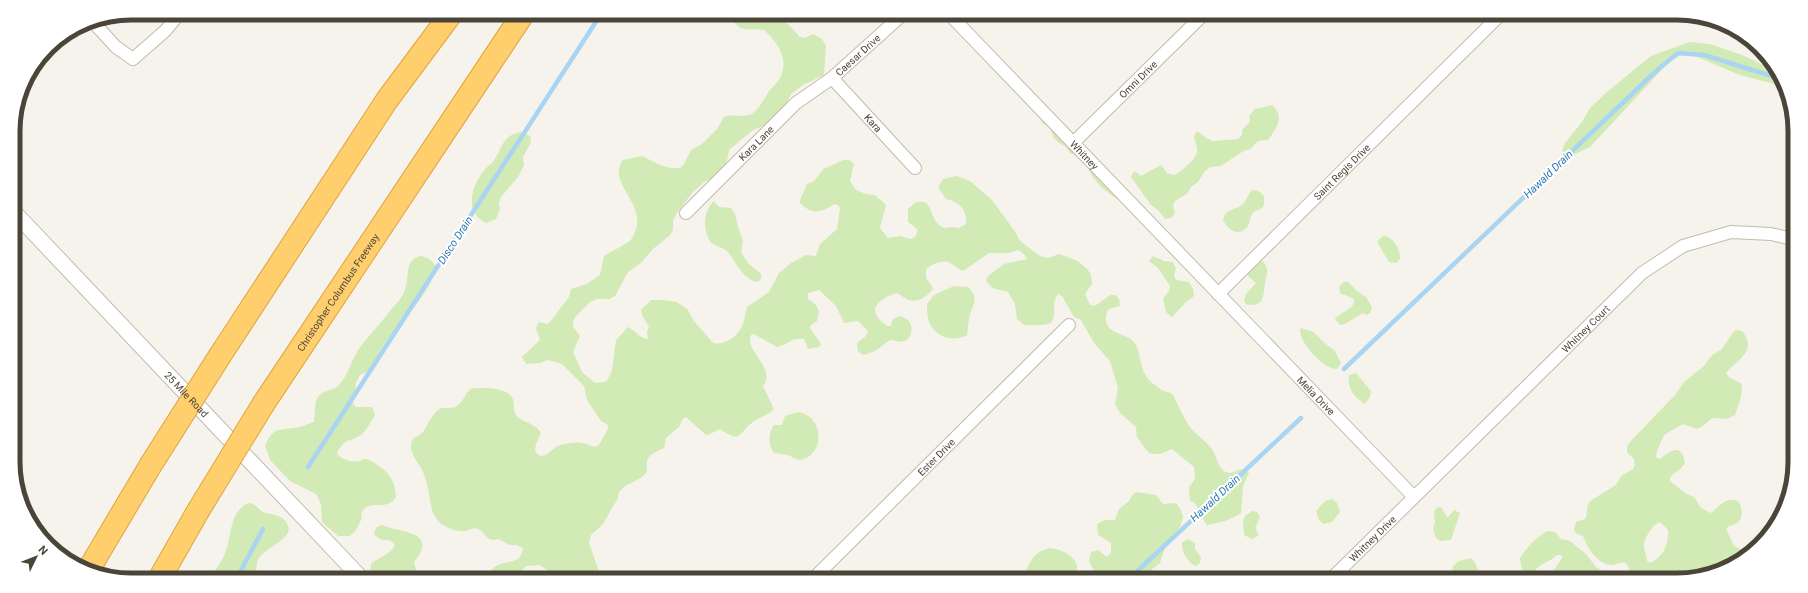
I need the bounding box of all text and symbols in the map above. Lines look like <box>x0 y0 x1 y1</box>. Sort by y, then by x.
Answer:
street label: Caesar Drive <box>833 32 883 78</box>
street label: Omni Drive <box>1117 59 1159 100</box>
street label: Kara <box>862 112 884 134</box>
street label: Kara Lane <box>737 124 776 163</box>
street label: Whitney <box>1068 138 1101 172</box>
street label: Saint Regis Drive <box>1312 142 1373 202</box>
water label: Hawald Drain <box>1521 148 1576 201</box>
water label: Disco Drain <box>435 214 476 267</box>
street label: Christopher Columbus Freeway <box>295 231 381 353</box>
street label: Whitney Court <box>1560 303 1612 355</box>
street label: 25 Mile Road <box>162 370 210 419</box>
street label: Melia Drive <box>1295 374 1337 417</box>
street label: Ester Drive <box>916 436 957 478</box>
water label: Hawald Drain <box>1188 472 1243 525</box>
street label: Whitney Drive <box>1347 514 1398 564</box>
north arrow <box>16 537 56 577</box>
text: N <box>36 543 51 558</box>

